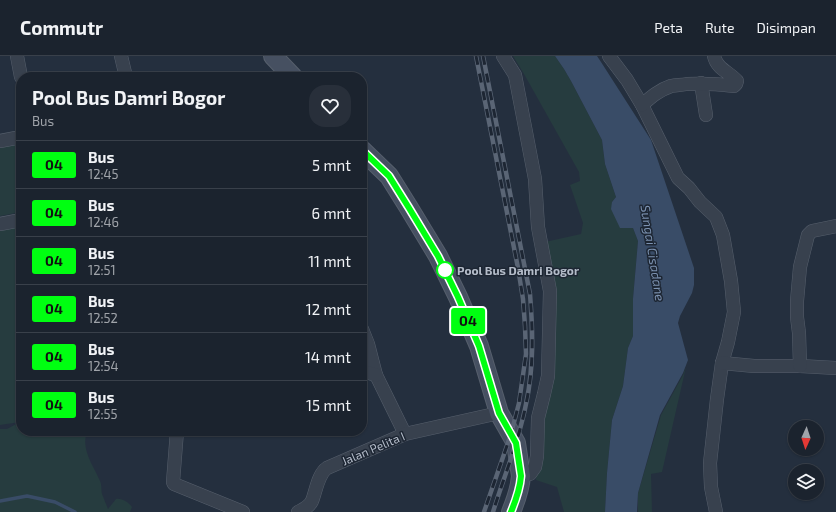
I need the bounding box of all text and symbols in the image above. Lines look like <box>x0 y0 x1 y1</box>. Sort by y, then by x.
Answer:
text: Commutr <box>20 16 103 39</box>
text: Peta <box>654 19 683 36</box>
text: Rute <box>705 19 734 36</box>
text: Disimpan <box>756 19 816 36</box>
button: heart <box>309 85 351 127</box>
text: Pool Bus Damri Bogor <box>32 86 225 109</box>
text: Bus <box>32 113 54 129</box>
text: Bus <box>88 148 114 166</box>
text: 04 <box>45 156 63 173</box>
text: 5 mnt <box>312 156 351 174</box>
text: 12:45 <box>88 166 119 182</box>
text: Bus <box>88 196 114 214</box>
text: 04 <box>45 204 63 221</box>
text: 6 mnt <box>312 204 351 222</box>
water label: Sungai Cisadane <box>637 204 669 302</box>
text: 12:46 <box>88 214 119 230</box>
text: Bus <box>88 244 114 262</box>
text: 04 <box>45 252 63 269</box>
text: 11 mnt <box>308 252 351 270</box>
marker: Pool Bus Damri Bogor <box>436 261 454 279</box>
text: 12:51 <box>88 262 116 278</box>
place label: Pool Bus Damri Bogor <box>457 263 579 277</box>
text: Bus <box>88 292 114 310</box>
text: 04 <box>45 300 63 317</box>
text: 12 mnt <box>306 300 351 318</box>
line badge: 04 <box>450 308 486 334</box>
text: 12:52 <box>88 310 118 326</box>
text: 04 <box>459 312 477 329</box>
text: Bus <box>88 340 114 358</box>
text: 04 <box>45 348 63 365</box>
text: 14 mnt <box>305 348 351 366</box>
text: 12:54 <box>88 358 119 374</box>
text: Bus <box>88 388 114 406</box>
text: 04 <box>45 396 63 413</box>
text: 15 mnt <box>306 396 351 414</box>
text: 12:55 <box>88 406 117 422</box>
north arrow <box>788 420 824 456</box>
map controls <box>788 420 824 500</box>
street label: Jalan Pelita I <box>339 428 407 468</box>
button: layers <box>788 464 824 500</box>

